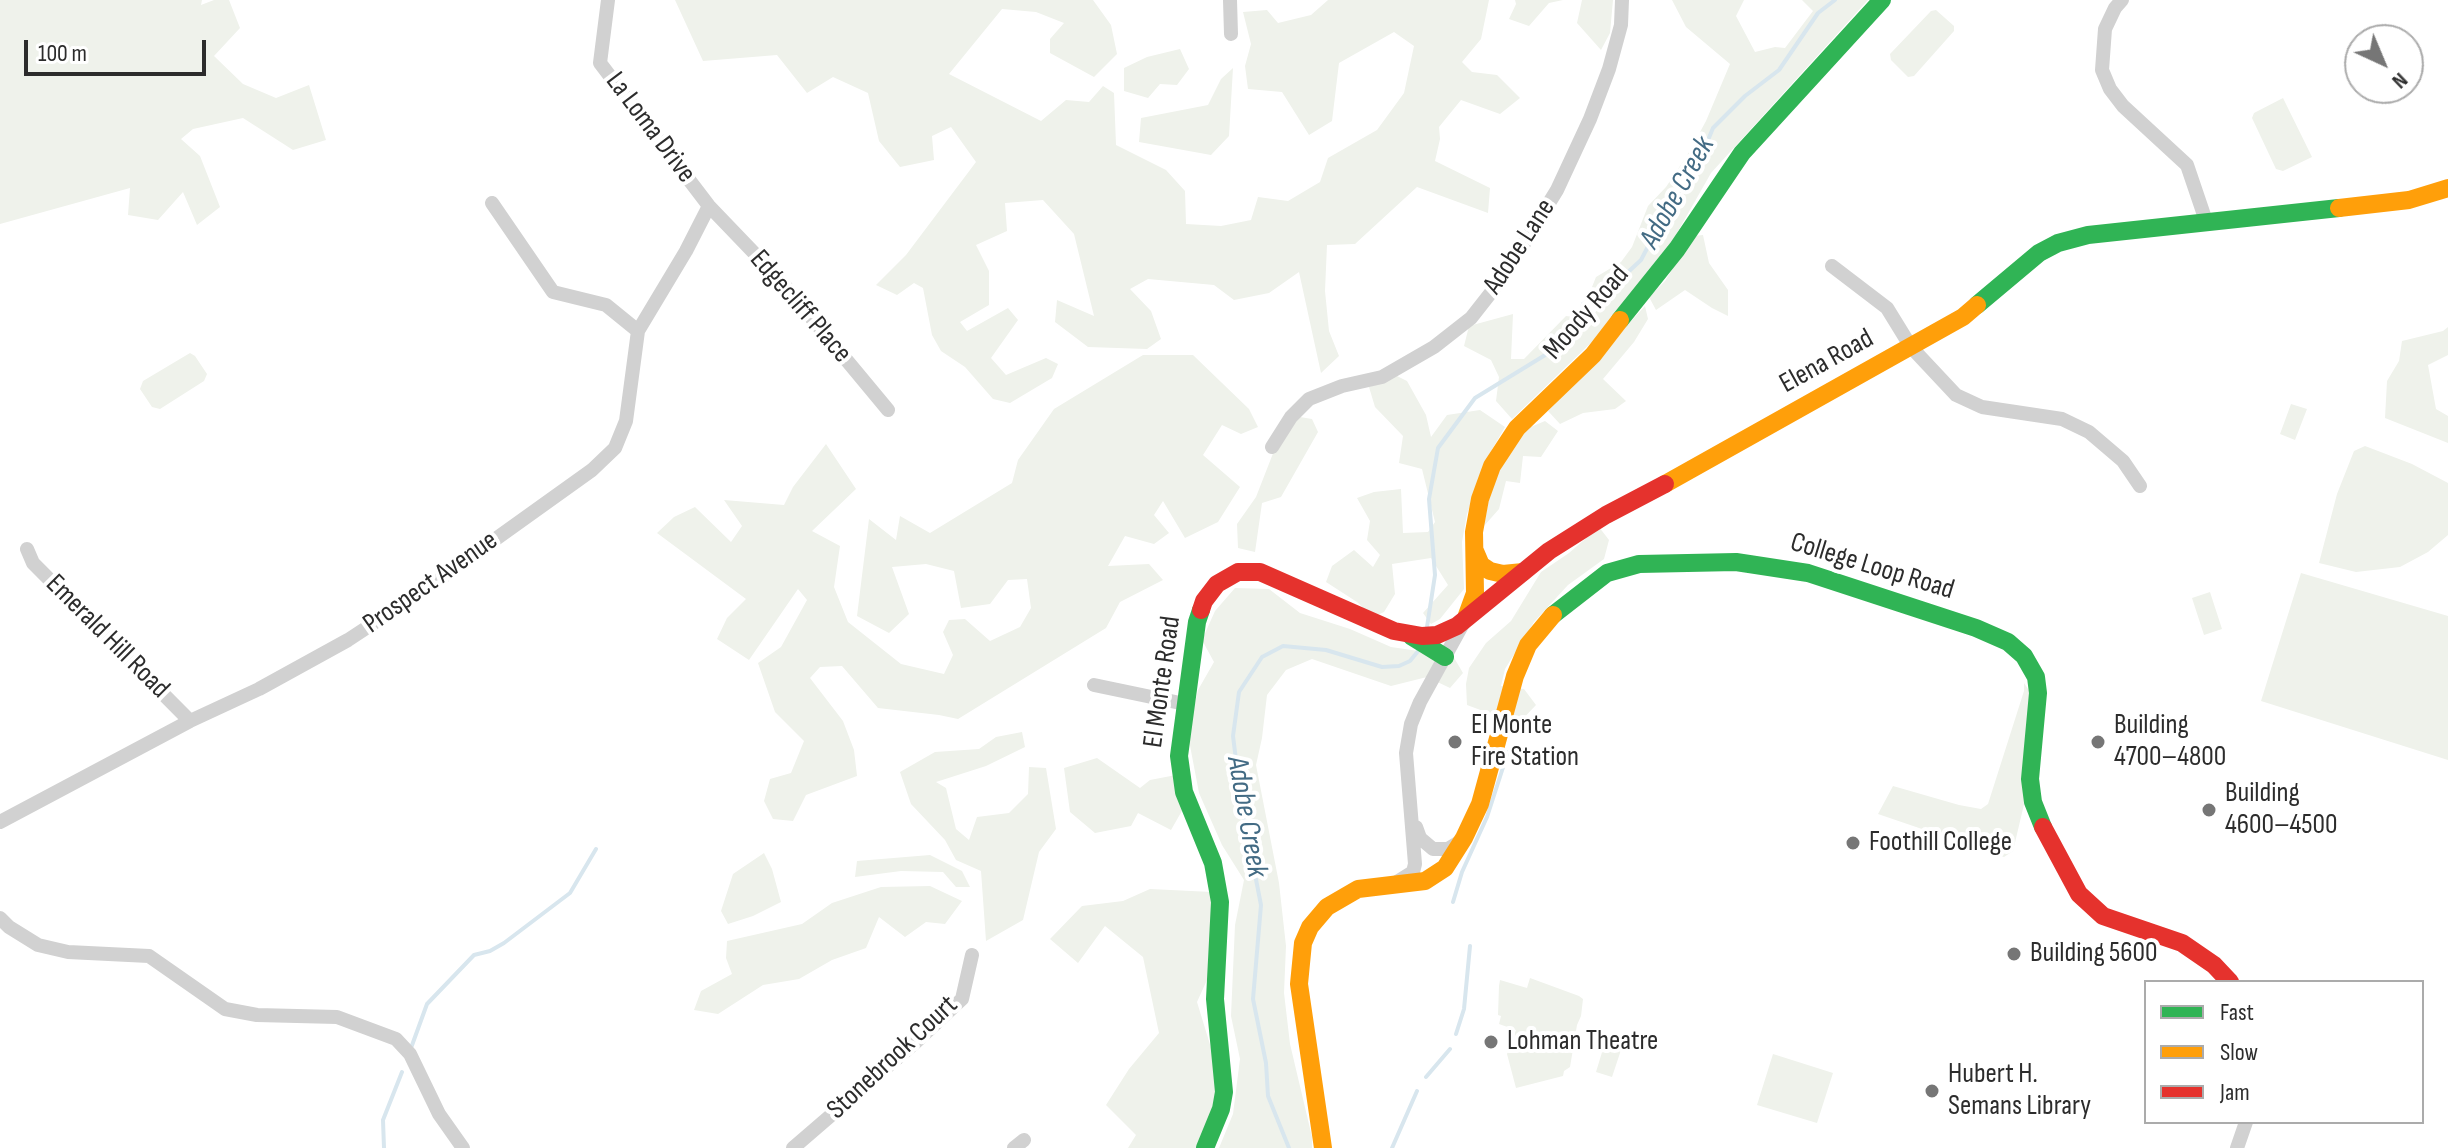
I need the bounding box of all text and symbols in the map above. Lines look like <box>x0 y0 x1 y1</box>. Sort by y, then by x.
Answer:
scale bar <box>28 24 210 74</box>
north arrow <box>2344 24 2424 104</box>
text: 100 m <box>38 39 87 68</box>
street label: La Loma Drive <box>598 66 702 190</box>
text: N <box>2386 66 2413 94</box>
water label: Adobe Creek <box>1633 131 1723 255</box>
street label: Adobe Lane <box>1477 193 1563 301</box>
street label: Edgecliff Place <box>742 244 858 370</box>
street label: Moody Road <box>1537 259 1637 367</box>
street label: Elena Road <box>1774 323 1880 401</box>
street label: Prospect Avenue <box>357 524 505 642</box>
street label: College Loop Road <box>1786 526 1958 608</box>
street label: Emerald Hill Road <box>38 568 176 706</box>
street label: El Monte Road <box>1137 614 1189 750</box>
place label: El Monte Fire Station <box>1471 709 1579 775</box>
place label: Building 4700–4800 <box>2114 709 2226 775</box>
marker: El Monte Fire Station <box>1446 733 1464 751</box>
marker: Building 4700–4800 <box>2089 733 2107 751</box>
water label: Adobe Creek <box>1218 754 1274 880</box>
place label: Building 4600–4500 <box>2225 777 2338 843</box>
marker: Building 4600–4500 <box>2200 801 2218 819</box>
place label: Foothill College <box>1869 826 2012 860</box>
marker: Foothill College <box>1844 834 1862 852</box>
place label: Building 5600 <box>2030 937 2158 971</box>
marker: Building 5600 <box>2005 945 2023 963</box>
legend <box>2144 980 2424 1124</box>
street label: Stonebrook Court <box>821 989 965 1127</box>
text: Fast <box>2220 998 2254 1027</box>
place label: Lohman Theatre <box>1507 1025 1658 1059</box>
marker: Lohman Theatre <box>1482 1033 1500 1051</box>
text: Slow <box>2220 1038 2258 1067</box>
place label: Hubert H. Semans Library <box>1948 1058 2091 1124</box>
text: Jam <box>2220 1078 2250 1107</box>
marker: Hubert H. Semans Library <box>1923 1082 1941 1100</box>

